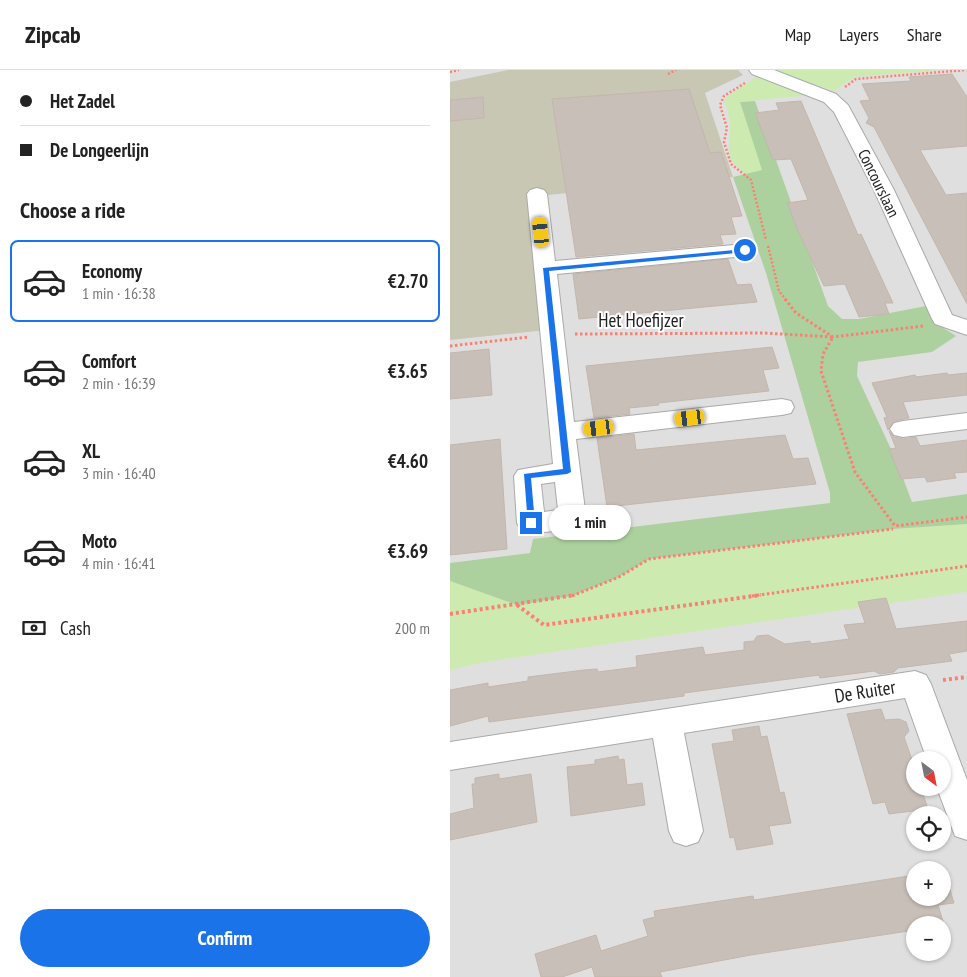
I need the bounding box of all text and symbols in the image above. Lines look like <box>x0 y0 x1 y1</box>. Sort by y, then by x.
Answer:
text: Zipcab <box>25 19 81 50</box>
text: Map <box>785 23 811 46</box>
text: Layers <box>839 23 879 46</box>
text: Share <box>907 23 942 46</box>
text: Het Zadel <box>50 89 115 113</box>
text: De Longeerlijn <box>50 138 149 162</box>
street label: Concourslaan <box>854 146 904 220</box>
text: Choose a ride <box>20 196 125 224</box>
car <box>531 216 550 248</box>
route start <box>734 239 756 261</box>
icon: car <box>22 259 67 304</box>
text: Economy <box>82 259 142 283</box>
text: €2.70 <box>388 269 428 293</box>
text: 1 min · 16:38 <box>82 283 156 303</box>
street label: Het Hoefijzer <box>598 308 685 332</box>
icon: car <box>22 349 67 394</box>
text: Comfort <box>82 349 136 373</box>
text: €3.65 <box>388 359 428 383</box>
text: 2 min · 16:39 <box>82 373 156 393</box>
car <box>674 409 705 427</box>
car <box>583 419 614 437</box>
icon: car <box>22 439 67 484</box>
text: XL <box>82 439 100 463</box>
text: €4.60 <box>388 449 428 473</box>
text: 3 min · 16:40 <box>82 463 156 483</box>
callout: 1 min <box>548 506 631 540</box>
route end <box>520 512 542 534</box>
text: 1 min <box>574 512 606 532</box>
icon: car <box>22 529 67 574</box>
text: Moto <box>82 529 117 553</box>
text: €3.69 <box>388 539 428 563</box>
text: 4 min · 16:41 <box>82 553 156 573</box>
icon: cash <box>20 614 48 642</box>
text: Cash <box>60 616 91 640</box>
text: 200 m <box>395 618 430 638</box>
street label: De Ruiter <box>833 674 898 708</box>
north arrow <box>906 751 951 796</box>
map controls <box>906 751 951 961</box>
button: locate <box>906 806 951 851</box>
button: + <box>906 861 951 906</box>
button: Confirm <box>20 909 430 967</box>
button: − <box>906 916 951 961</box>

